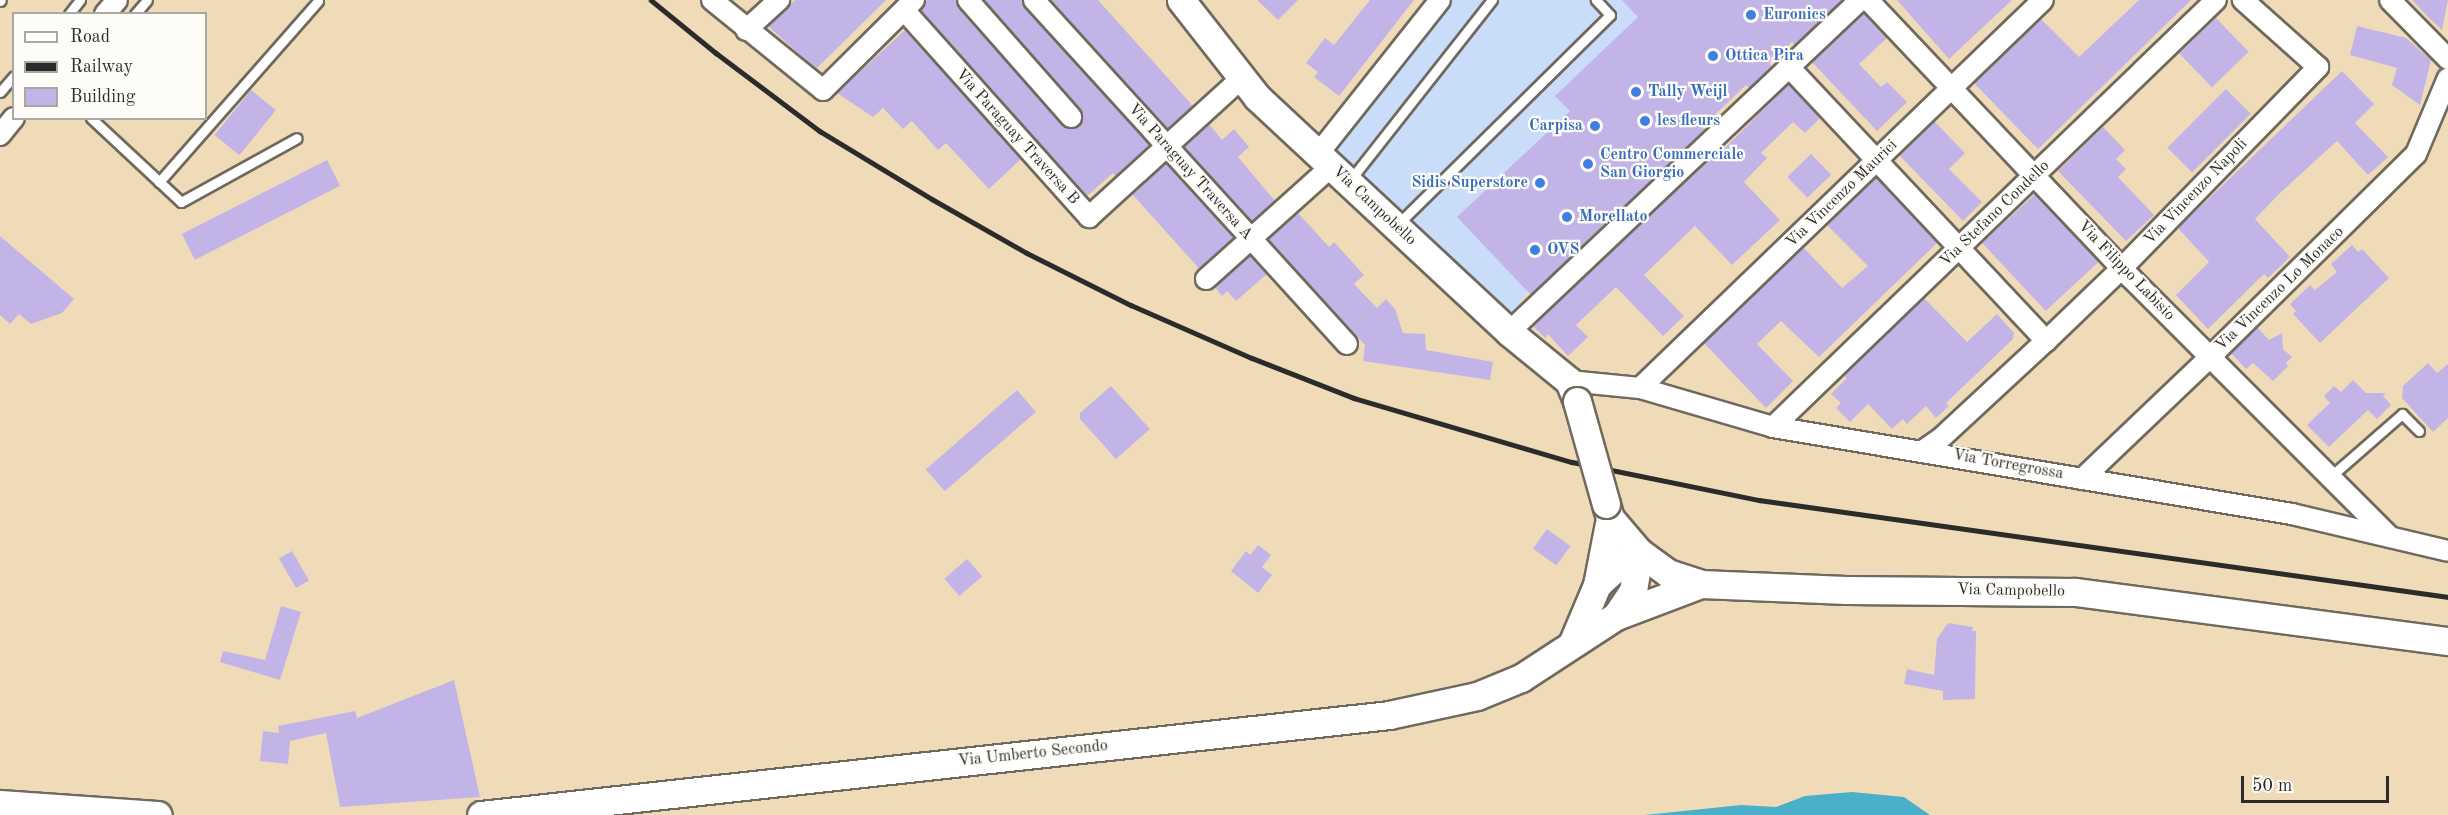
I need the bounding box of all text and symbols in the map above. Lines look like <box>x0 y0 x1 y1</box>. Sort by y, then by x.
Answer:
place label: Euronics <box>1763 5 1826 25</box>
marker: Euronics <box>1744 8 1758 22</box>
legend <box>12 12 207 120</box>
text: Road <box>70 28 110 46</box>
place label: Ottica Pira <box>1725 46 1804 66</box>
marker: Ottica Pira <box>1706 49 1720 63</box>
text: Railway <box>70 58 133 76</box>
street label: Via Paraguay Traversa B <box>951 65 1083 209</box>
place label: Tally Weijl <box>1648 82 1727 102</box>
marker: Tally Weijl <box>1629 85 1643 99</box>
text: Building <box>70 88 135 106</box>
street label: Via Paraguay Traversa A <box>1124 100 1256 244</box>
place label: les fleurs <box>1657 111 1720 131</box>
marker: les fleurs <box>1638 114 1652 128</box>
place label: Carpisa <box>1529 116 1583 136</box>
marker: Carpisa <box>1588 119 1602 133</box>
street label: Via Vincenzo Napoli <box>2140 135 2252 249</box>
street label: Via Vincenzo Maurici <box>1782 136 1902 252</box>
place label: Centro Commerciale San Giorgio <box>1600 145 1744 183</box>
marker: Centro Commerciale San Giorgio <box>1581 157 1595 171</box>
street label: Via Stefano Condello <box>1936 157 2054 271</box>
street label: Via Campobello <box>1328 162 1420 250</box>
place label: Sidis Superstore <box>1411 173 1528 193</box>
marker: Sidis Superstore <box>1533 176 1547 190</box>
place label: Morellato <box>1579 207 1648 227</box>
marker: Morellato <box>1560 210 1574 224</box>
street label: Via Filippo Labisio <box>2073 217 2179 325</box>
street label: Via Vincenzo Lo Monaco <box>2212 223 2348 355</box>
place label: OVS <box>1547 240 1579 260</box>
marker: OVS <box>1528 243 1542 257</box>
street label: Via Torregrossa <box>1951 446 2065 484</box>
street label: Via Campobello <box>1957 580 2065 602</box>
street label: Via Umberto Secondo <box>957 737 1109 771</box>
scale bar <box>2244 764 2392 802</box>
text: 50 m <box>2252 777 2292 795</box>

